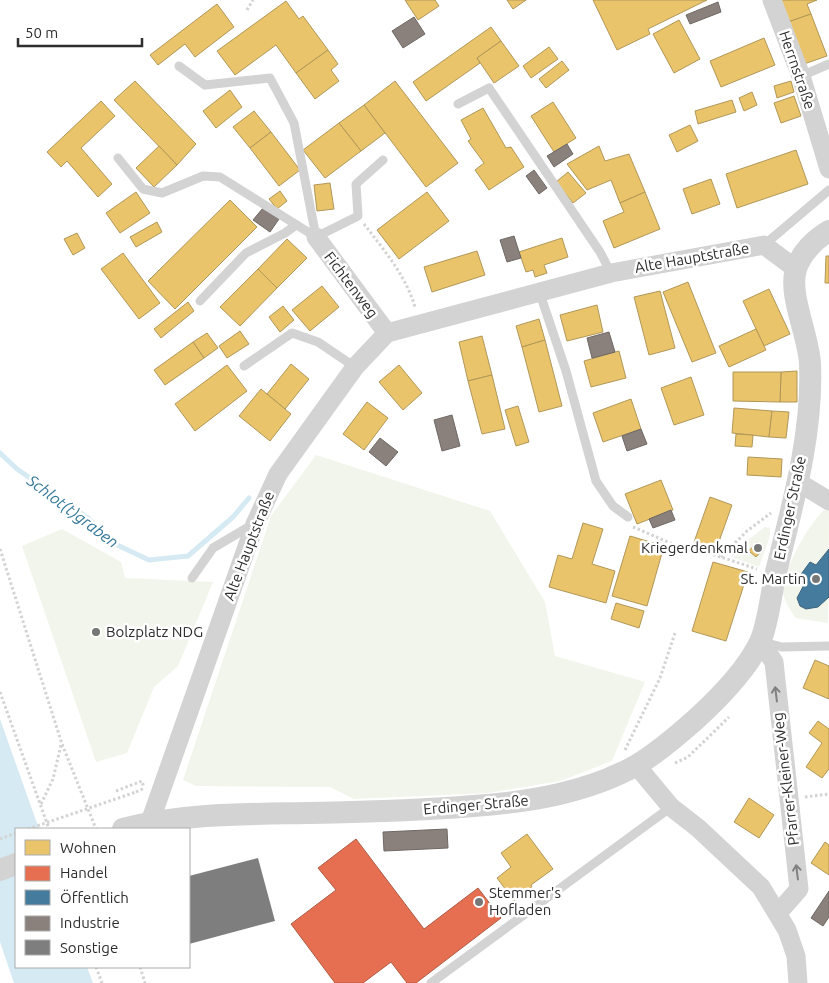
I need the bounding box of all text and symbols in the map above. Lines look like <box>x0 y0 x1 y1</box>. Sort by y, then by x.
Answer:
scale bar <box>18 15 141 47</box>
text: 50 m <box>25 24 58 41</box>
street label: Herrnstraße <box>776 28 819 111</box>
street label: Alte Hauptstraße <box>633 239 750 276</box>
street label: Fichtenweg <box>321 248 382 321</box>
street label: Erdinger Straße <box>770 455 809 561</box>
water label: Schlot(t)graben <box>23 470 122 552</box>
street label: Alte Hauptstraße <box>220 489 277 603</box>
place label: Kriegerdenkmal <box>641 539 748 556</box>
marker: Kriegerdenkmal <box>752 542 764 554</box>
place label: St. Martin <box>740 570 806 587</box>
marker: St. Martin <box>810 573 822 585</box>
place label: Bolzplatz NDG <box>106 623 203 640</box>
marker: Bolzplatz NDG <box>90 626 102 638</box>
one-way arrow <box>771 686 781 702</box>
street label: Pfarrer-Kleiner-Weg <box>769 712 802 847</box>
street label: Erdinger Straße <box>423 791 529 818</box>
legend <box>15 828 190 968</box>
text: Wohnen <box>60 839 116 856</box>
text: Handel <box>60 864 108 881</box>
one-way arrow <box>792 865 802 881</box>
place label: Stemmer's Hofladen <box>489 884 561 918</box>
text: Öffentlich <box>60 889 129 906</box>
marker: Stemmer's Hofladen <box>473 896 485 908</box>
text: Industrie <box>60 914 120 931</box>
text: Sonstige <box>60 939 118 956</box>

